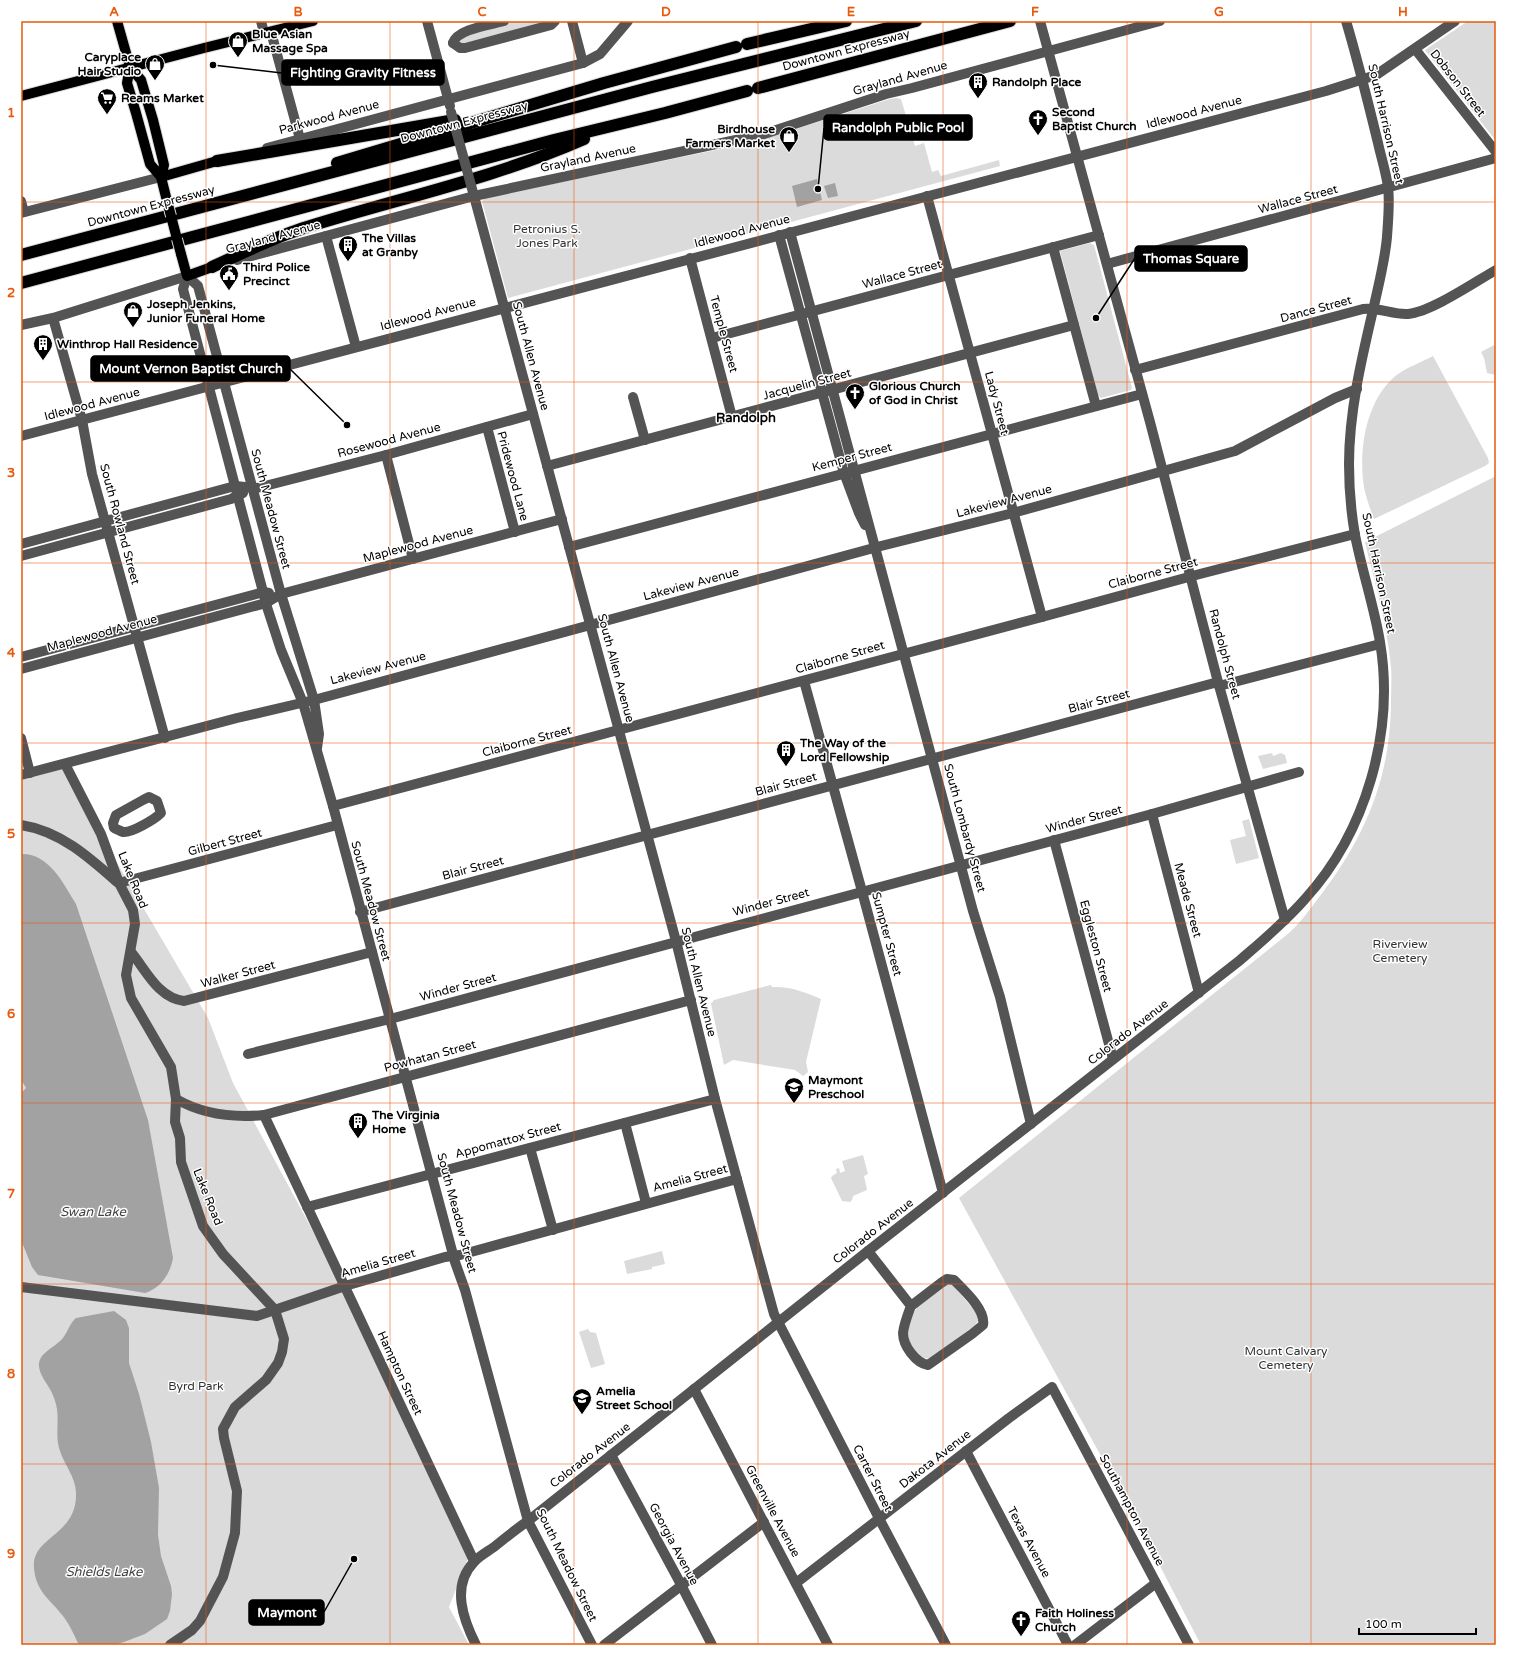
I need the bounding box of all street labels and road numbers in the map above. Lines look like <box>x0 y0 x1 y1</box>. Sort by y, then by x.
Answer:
street label: Downtown Expressway <box>781 26 912 74</box>
street label: Dobson Street <box>1427 47 1489 120</box>
street label: Grayland Avenue <box>851 58 949 98</box>
street label: South Harrison Street <box>1365 63 1407 186</box>
street label: Idlewood Avenue <box>1145 92 1243 131</box>
street label: Parkwood Avenue <box>277 97 381 137</box>
street label: Downtown Expressway <box>399 98 530 146</box>
street label: Grayland Avenue <box>539 141 637 175</box>
street label: Downtown Expressway <box>86 182 217 230</box>
street label: Wallace Street <box>1257 182 1340 216</box>
street label: Idlewood Avenue <box>693 211 791 250</box>
street label: Grayland Avenue <box>224 218 322 256</box>
street label: Wallace Street <box>861 257 944 291</box>
street label: Dance Street <box>1279 293 1354 325</box>
street label: Idlewood Avenue <box>379 294 477 333</box>
street label: Temple Street <box>707 294 741 374</box>
street label: South Allen Avenue <box>510 300 552 412</box>
street label: Jacquelin Street <box>761 365 853 403</box>
street label: Lady Street <box>982 370 1012 437</box>
street label: Idlewood Avenue <box>43 384 141 423</box>
street label: Rosewood Avenue <box>336 419 442 460</box>
street label: Pridewood Lane <box>494 430 532 523</box>
street label: Kemper Street <box>810 439 894 474</box>
street label: South Meadow Street <box>248 447 294 571</box>
street label: South Rowland Street <box>97 462 143 586</box>
street label: Lakeview Avenue <box>955 481 1054 521</box>
street label: South Harrison Street <box>1359 511 1399 635</box>
street label: Maplewood Avenue <box>361 523 475 565</box>
street label: Claiborne Street <box>1107 554 1200 592</box>
street label: Lakeview Avenue <box>642 564 741 604</box>
street label: Randolph Street <box>1206 607 1244 701</box>
street label: Maplewood Avenue <box>45 612 159 654</box>
street label: South Allen Avenue <box>595 612 637 724</box>
street label: Claiborne Street <box>794 637 887 676</box>
street label: Lakeview Avenue <box>329 648 428 688</box>
street label: Blair Street <box>1067 686 1132 716</box>
street label: Claiborne Street <box>481 722 574 760</box>
street label: South Lombardy Street <box>941 762 989 894</box>
street label: Blair Street <box>754 769 819 799</box>
street label: Winder Street <box>1044 802 1124 836</box>
street label: Gilbert Street <box>186 825 264 859</box>
street label: South Meadow Street <box>348 839 394 963</box>
street label: Lake Road <box>115 849 151 911</box>
street label: Blair Street <box>441 853 506 883</box>
street label: Meade Street <box>1171 861 1205 939</box>
street label: Winder Street <box>731 885 811 919</box>
street label: Sumpter Street <box>869 890 905 978</box>
street label: Eggleston Street <box>1077 898 1115 994</box>
street label: South Allen Avenue <box>679 926 719 1038</box>
street label: Walker Street <box>199 957 277 991</box>
street label: Winder Street <box>418 970 498 1004</box>
street label: Colorado Avenue <box>1085 996 1171 1068</box>
street label: Powhatan Street <box>383 1037 478 1075</box>
street label: Appomattox Street <box>454 1119 563 1161</box>
street label: South Meadow Street <box>434 1151 480 1275</box>
street label: Amelia Street <box>651 1161 729 1195</box>
street label: Lake Road <box>190 1166 226 1228</box>
street label: Colorado Avenue <box>830 1195 916 1267</box>
street label: Amelia Street <box>339 1246 417 1280</box>
street label: Hampton Street <box>374 1329 426 1418</box>
street label: Colorado Avenue <box>547 1419 633 1491</box>
street label: Dakota Avenue <box>897 1427 974 1491</box>
street label: Carter Street <box>850 1442 896 1514</box>
street label: Southampton Avenue <box>1097 1452 1167 1568</box>
street label: Greenville Avenue <box>743 1462 803 1560</box>
street label: Georgia Avenue <box>646 1501 702 1588</box>
street label: Texas Avenue <box>1004 1504 1054 1580</box>
street label: South Meadow Street <box>534 1506 601 1624</box>

